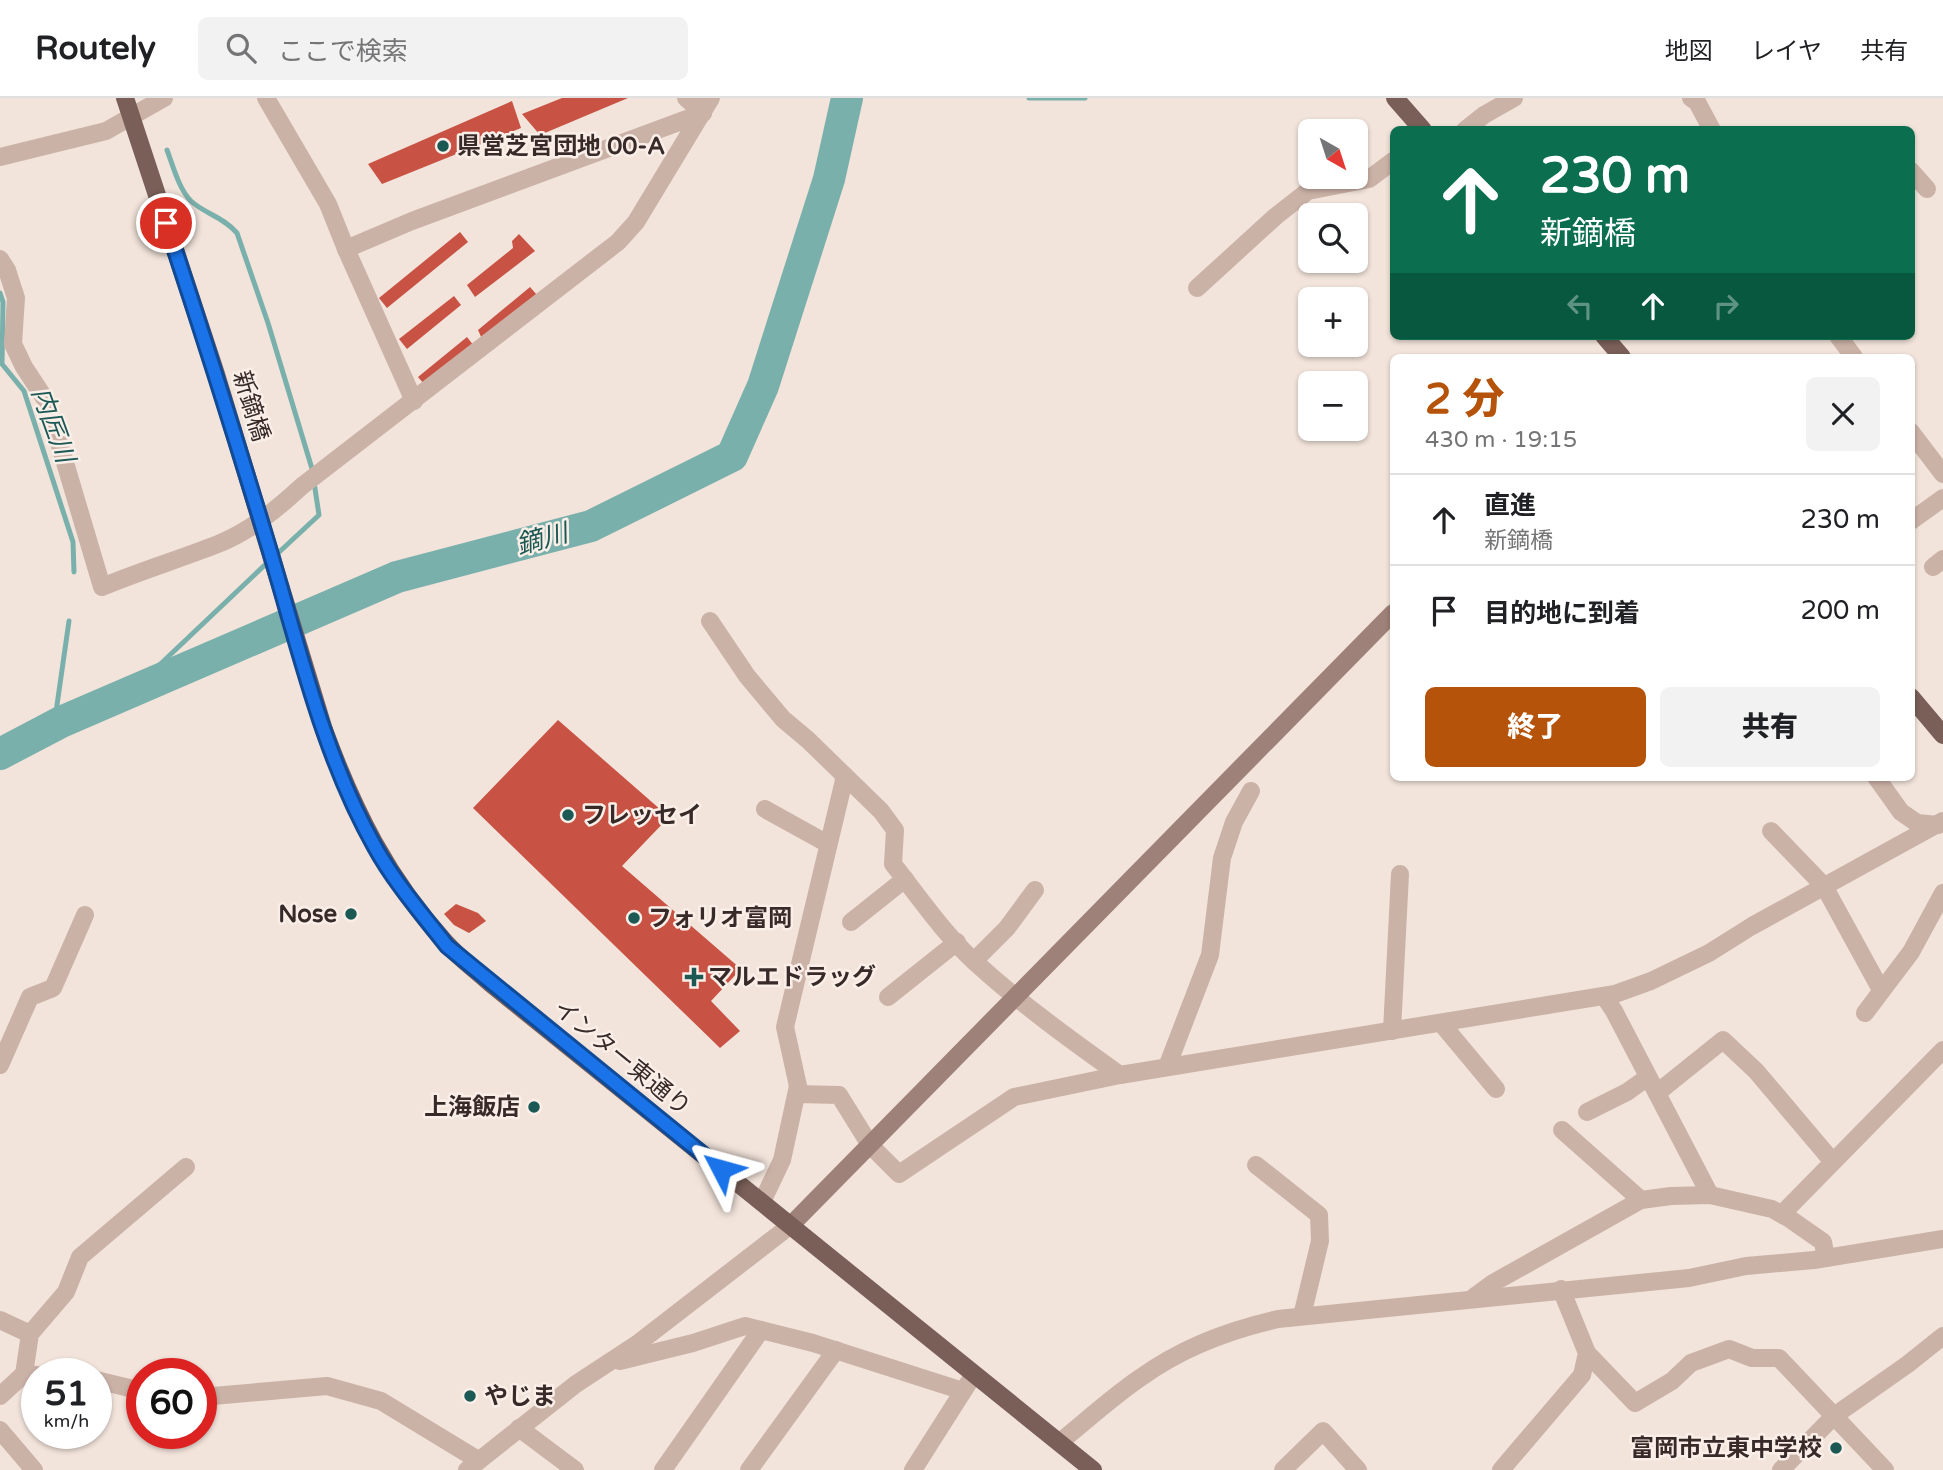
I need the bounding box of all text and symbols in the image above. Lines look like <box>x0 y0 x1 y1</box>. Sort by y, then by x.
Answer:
search box <box>198 17 688 80</box>
text: Routely <box>35 29 156 68</box>
icon: search <box>222 29 260 67</box>
text: ここで検索 <box>278 36 408 67</box>
text: 地図 <box>1665 37 1713 66</box>
text: レイヤ <box>1751 37 1822 66</box>
text: 共有 <box>1860 37 1908 66</box>
north arrow <box>1298 119 1368 189</box>
map controls <box>1298 119 1368 441</box>
place label: 県営芝宮団地 00-A <box>457 132 665 161</box>
marker: 県営芝宮団地 00-A <box>435 138 451 154</box>
text: 230 m <box>1540 147 1690 206</box>
icon: ahead <box>1425 154 1516 245</box>
pin <box>136 193 196 253</box>
button: search <box>1298 203 1368 273</box>
icon: arrive <box>147 204 185 242</box>
text: 新鏑橋 <box>1540 215 1636 253</box>
button: + <box>1298 287 1368 357</box>
icon: left <box>1561 287 1599 325</box>
icon: ahead <box>1634 287 1672 325</box>
icon: right <box>1707 287 1745 325</box>
street label: 新鏑橋 <box>227 367 275 445</box>
button: − <box>1298 371 1368 441</box>
text: 2 分 <box>1425 374 1504 425</box>
button: close <box>1806 377 1880 451</box>
water label: 内匠川 <box>25 383 82 470</box>
text: 430 m · 19:15 <box>1425 426 1577 454</box>
text: 直進 <box>1484 490 1536 521</box>
icon: ahead <box>1425 501 1463 539</box>
text: 230 m <box>1800 504 1880 535</box>
water label: 鏑川 <box>513 517 574 561</box>
text: 新鏑橋 <box>1484 527 1553 555</box>
icon: arrive <box>1425 592 1463 630</box>
text: 200 m <box>1800 595 1880 626</box>
text: 目的地に到着 <box>1484 598 1640 629</box>
button: 終了 <box>1425 687 1646 767</box>
button: 共有 <box>1660 687 1880 767</box>
place label: フレッセイ <box>582 801 702 830</box>
marker: フレッセイ <box>560 807 576 823</box>
place label: Nose <box>278 900 337 929</box>
place label: フォリオ富岡 <box>648 904 792 933</box>
marker: Nose <box>343 906 359 922</box>
marker: フォリオ富岡 <box>626 910 642 926</box>
place label: マルエドラッグ <box>708 963 876 992</box>
marker: マルエドラッグ <box>686 969 702 985</box>
street label: インター東通り <box>548 994 696 1122</box>
place label: 上海飯店 <box>424 1093 520 1122</box>
marker: 上海飯店 <box>526 1099 542 1115</box>
position arrow <box>684 1132 758 1206</box>
speed limit sign: 60 <box>126 1358 217 1449</box>
text: 51 <box>45 1373 88 1415</box>
place label: やじま <box>484 1382 556 1411</box>
marker: やじま <box>462 1388 478 1404</box>
text: km/h <box>44 1410 89 1432</box>
place label: 富岡市立東中学校 <box>1630 1434 1822 1463</box>
marker: 富岡市立東中学校 <box>1828 1440 1844 1456</box>

